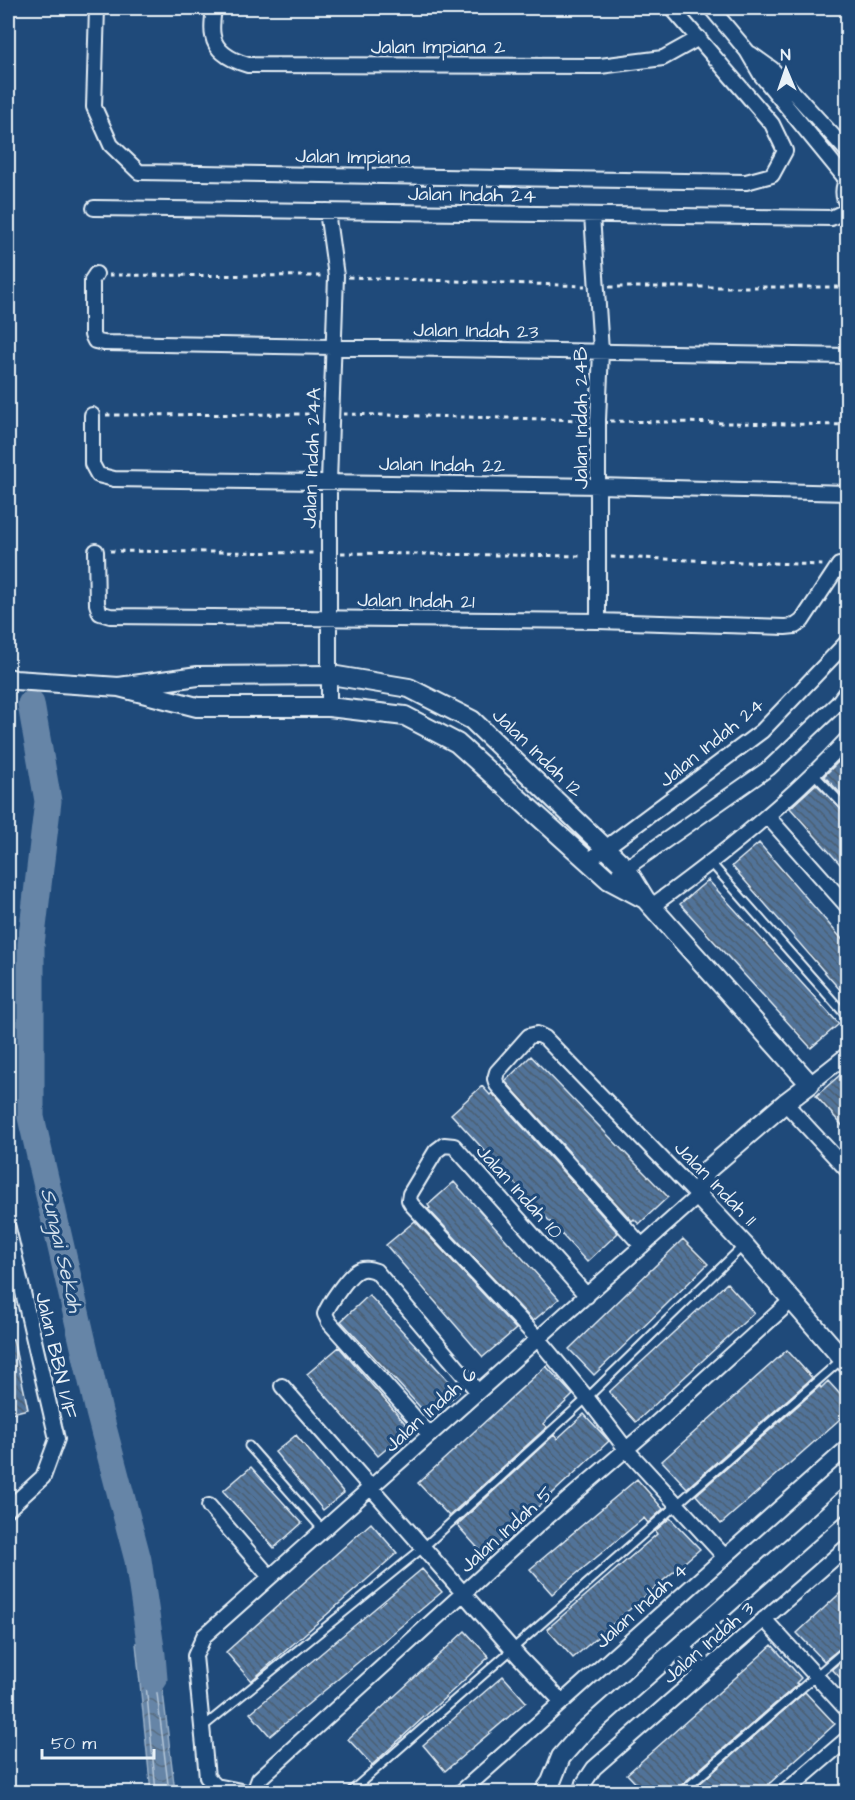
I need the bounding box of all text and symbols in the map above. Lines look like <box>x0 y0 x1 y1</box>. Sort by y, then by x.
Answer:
street label: Jalan Impiana 2 <box>371 33 506 61</box>
north arrow <box>756 39 816 99</box>
text: N <box>780 44 791 66</box>
street label: Jalan Impiana <box>295 142 411 172</box>
street label: Jalan Indah 24 <box>407 180 537 210</box>
street label: Jalan Indah 23 <box>413 316 539 346</box>
street label: Jalan Indah 24B <box>567 347 595 489</box>
street label: Jalan Indah 24A <box>296 387 328 529</box>
street label: Jalan Indah 22 <box>379 450 506 480</box>
street label: Jalan Indah 21 <box>357 586 475 616</box>
street label: Jalan Indah 24 <box>653 691 771 794</box>
street label: Jalan Indah 12 <box>485 702 590 804</box>
street label: Jalan Indah 11 <box>667 1135 763 1233</box>
street label: Jalan Indah 10 <box>469 1138 570 1245</box>
water label: Sungai Sekah <box>32 1185 90 1317</box>
street label: Jalan BBN 1/1F <box>28 1289 84 1421</box>
street label: Jalan Indah 6 <box>378 1360 483 1459</box>
street label: Jalan Indah 5 <box>454 1480 560 1580</box>
street label: Jalan Indah 4 <box>589 1556 695 1655</box>
street label: Jalan Indah 3 <box>657 1595 761 1691</box>
scale bar <box>42 1722 154 1760</box>
text: 50 m <box>51 1731 96 1756</box>

